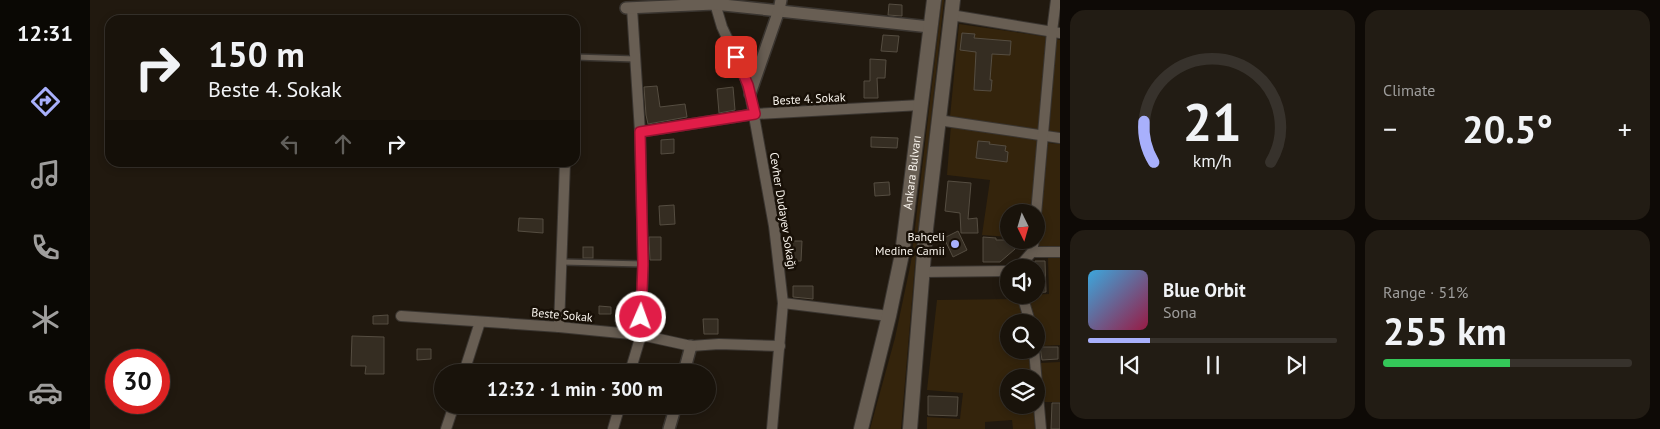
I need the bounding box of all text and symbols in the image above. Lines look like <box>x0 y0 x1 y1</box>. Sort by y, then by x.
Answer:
text: 12:31 <box>17 19 73 47</box>
text: 150 m <box>208 31 305 77</box>
icon: right <box>125 35 190 100</box>
pin <box>715 36 757 78</box>
icon: arrive <box>722 43 750 71</box>
text: Beste 4. Sokak <box>208 75 342 103</box>
text: Climate <box>1383 80 1435 100</box>
icon: directions <box>28 84 63 119</box>
text: 21 <box>1183 88 1242 155</box>
street label: Beste 4. Sokak <box>772 89 846 108</box>
text: 20.5° <box>1462 104 1553 153</box>
text: − <box>1383 110 1397 147</box>
text: + <box>1618 110 1632 147</box>
icon: left <box>276 130 304 158</box>
icon: ahead <box>329 130 357 158</box>
icon: right <box>382 130 410 158</box>
street label: Ankara Bulvarı <box>900 134 924 210</box>
text: km/h <box>1193 149 1232 172</box>
street label: Cevher Dudayev Sokağı <box>767 151 800 271</box>
icon: music <box>28 157 63 192</box>
north arrow <box>1000 204 1045 249</box>
map controls <box>1000 204 1045 414</box>
place label: Bahçeli Medine Camii <box>875 229 945 258</box>
icon: phone <box>28 230 63 265</box>
marker: Bahçeli Medine Camii <box>949 238 961 250</box>
button: sound <box>1000 259 1045 304</box>
text: Blue Orbit <box>1163 278 1246 302</box>
text: Range · 51% <box>1383 282 1468 302</box>
position arrow <box>614 290 666 342</box>
icon: climate <box>28 302 63 337</box>
text: Sona <box>1163 302 1197 322</box>
street label: Beste Sokak <box>531 304 594 325</box>
text: 255 km <box>1383 306 1507 355</box>
button: search <box>1000 314 1045 359</box>
speed limit sign: 30 <box>105 349 170 414</box>
icon: previous <box>1116 351 1144 379</box>
icon: pause <box>1199 351 1227 379</box>
icon: next <box>1282 351 1310 379</box>
button: layers <box>1000 369 1045 414</box>
icon: car <box>28 375 63 410</box>
text: 12:32 · 1 min · 300 m <box>487 377 663 401</box>

